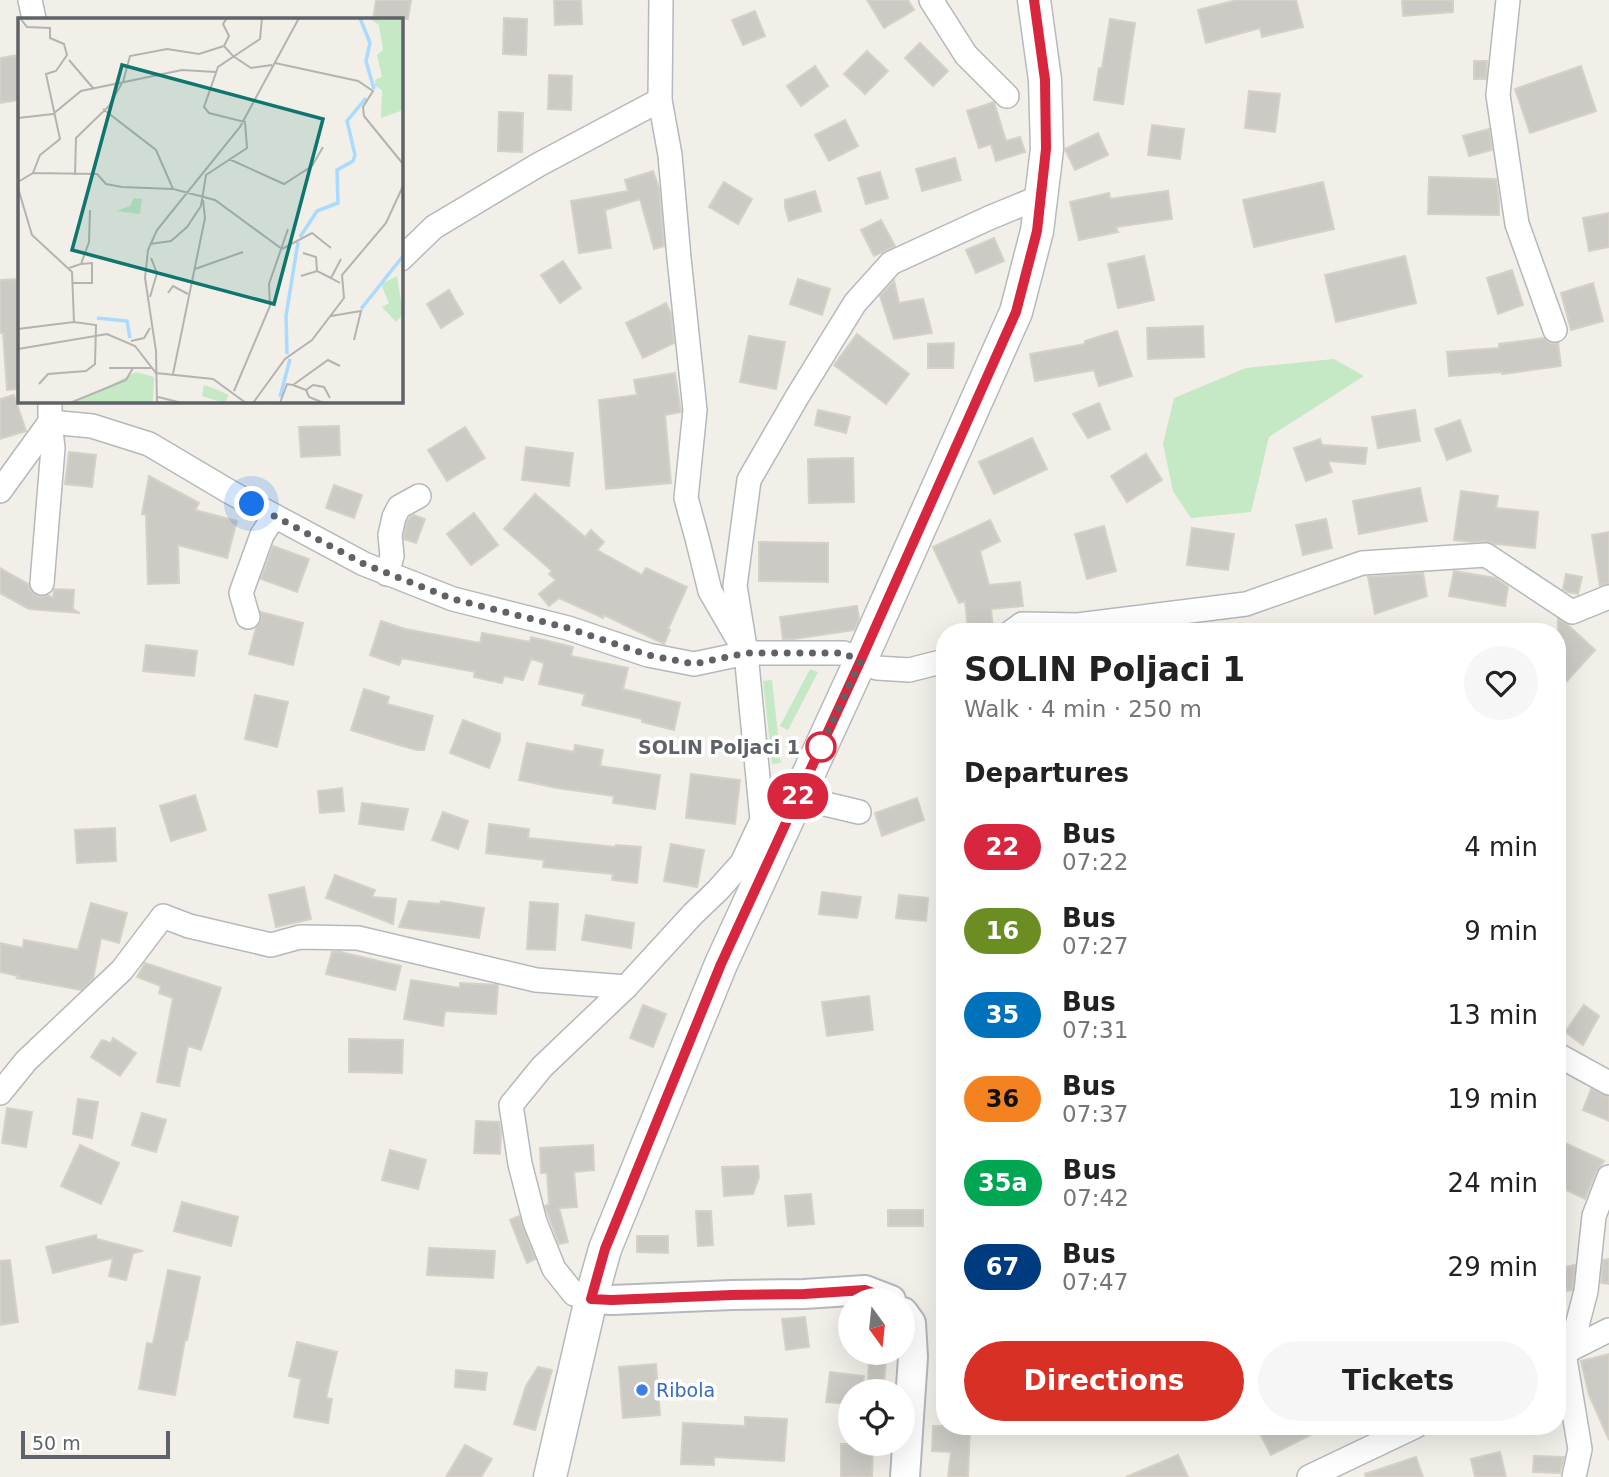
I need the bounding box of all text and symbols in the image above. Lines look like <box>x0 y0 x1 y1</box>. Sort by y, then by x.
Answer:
inset map <box>18 18 402 402</box>
your location <box>234 486 269 521</box>
button: heart <box>1464 646 1538 720</box>
text: SOLIN Poljaci 1 <box>964 650 1245 689</box>
text: Walk · 4 min · 250 m <box>964 696 1202 722</box>
marker: SOLIN Poljaci 1 <box>806 732 836 762</box>
place label: SOLIN Poljaci 1 <box>638 736 800 758</box>
text: Departures <box>964 758 1129 788</box>
line badge: 22 <box>766 773 830 819</box>
text: 22 <box>781 782 815 810</box>
text: Bus <box>1062 819 1116 849</box>
text: 4 min <box>1464 832 1538 862</box>
text: 22 <box>986 833 1019 861</box>
text: 07:22 <box>1062 849 1128 875</box>
text: Bus <box>1062 903 1116 933</box>
text: 9 min <box>1464 916 1538 946</box>
text: 16 <box>986 917 1019 945</box>
text: 07:27 <box>1062 933 1128 959</box>
text: Bus <box>1062 987 1116 1017</box>
text: 13 min <box>1448 1000 1538 1030</box>
text: 35 <box>986 1001 1019 1029</box>
text: 07:31 <box>1062 1017 1128 1043</box>
text: Bus <box>1062 1071 1116 1101</box>
text: 19 min <box>1448 1084 1538 1114</box>
text: 36 <box>986 1085 1019 1113</box>
text: 07:37 <box>1062 1101 1128 1127</box>
text: Bus <box>1063 1155 1116 1185</box>
text: 24 min <box>1448 1168 1538 1198</box>
text: 35a <box>978 1169 1028 1197</box>
text: 07:42 <box>1063 1185 1129 1211</box>
text: Bus <box>1062 1239 1116 1269</box>
text: 29 min <box>1448 1252 1538 1282</box>
text: 67 <box>986 1253 1019 1281</box>
text: 07:47 <box>1062 1269 1128 1295</box>
north arrow <box>838 1288 915 1365</box>
map controls <box>838 1288 915 1456</box>
button: Directions <box>964 1341 1244 1421</box>
button: Tickets <box>1258 1341 1538 1421</box>
place label: Ribola <box>656 1379 715 1401</box>
button: locate <box>838 1379 915 1456</box>
marker: Ribola <box>634 1382 650 1398</box>
scale bar <box>21 1428 170 1460</box>
text: 50 m <box>32 1432 81 1454</box>

